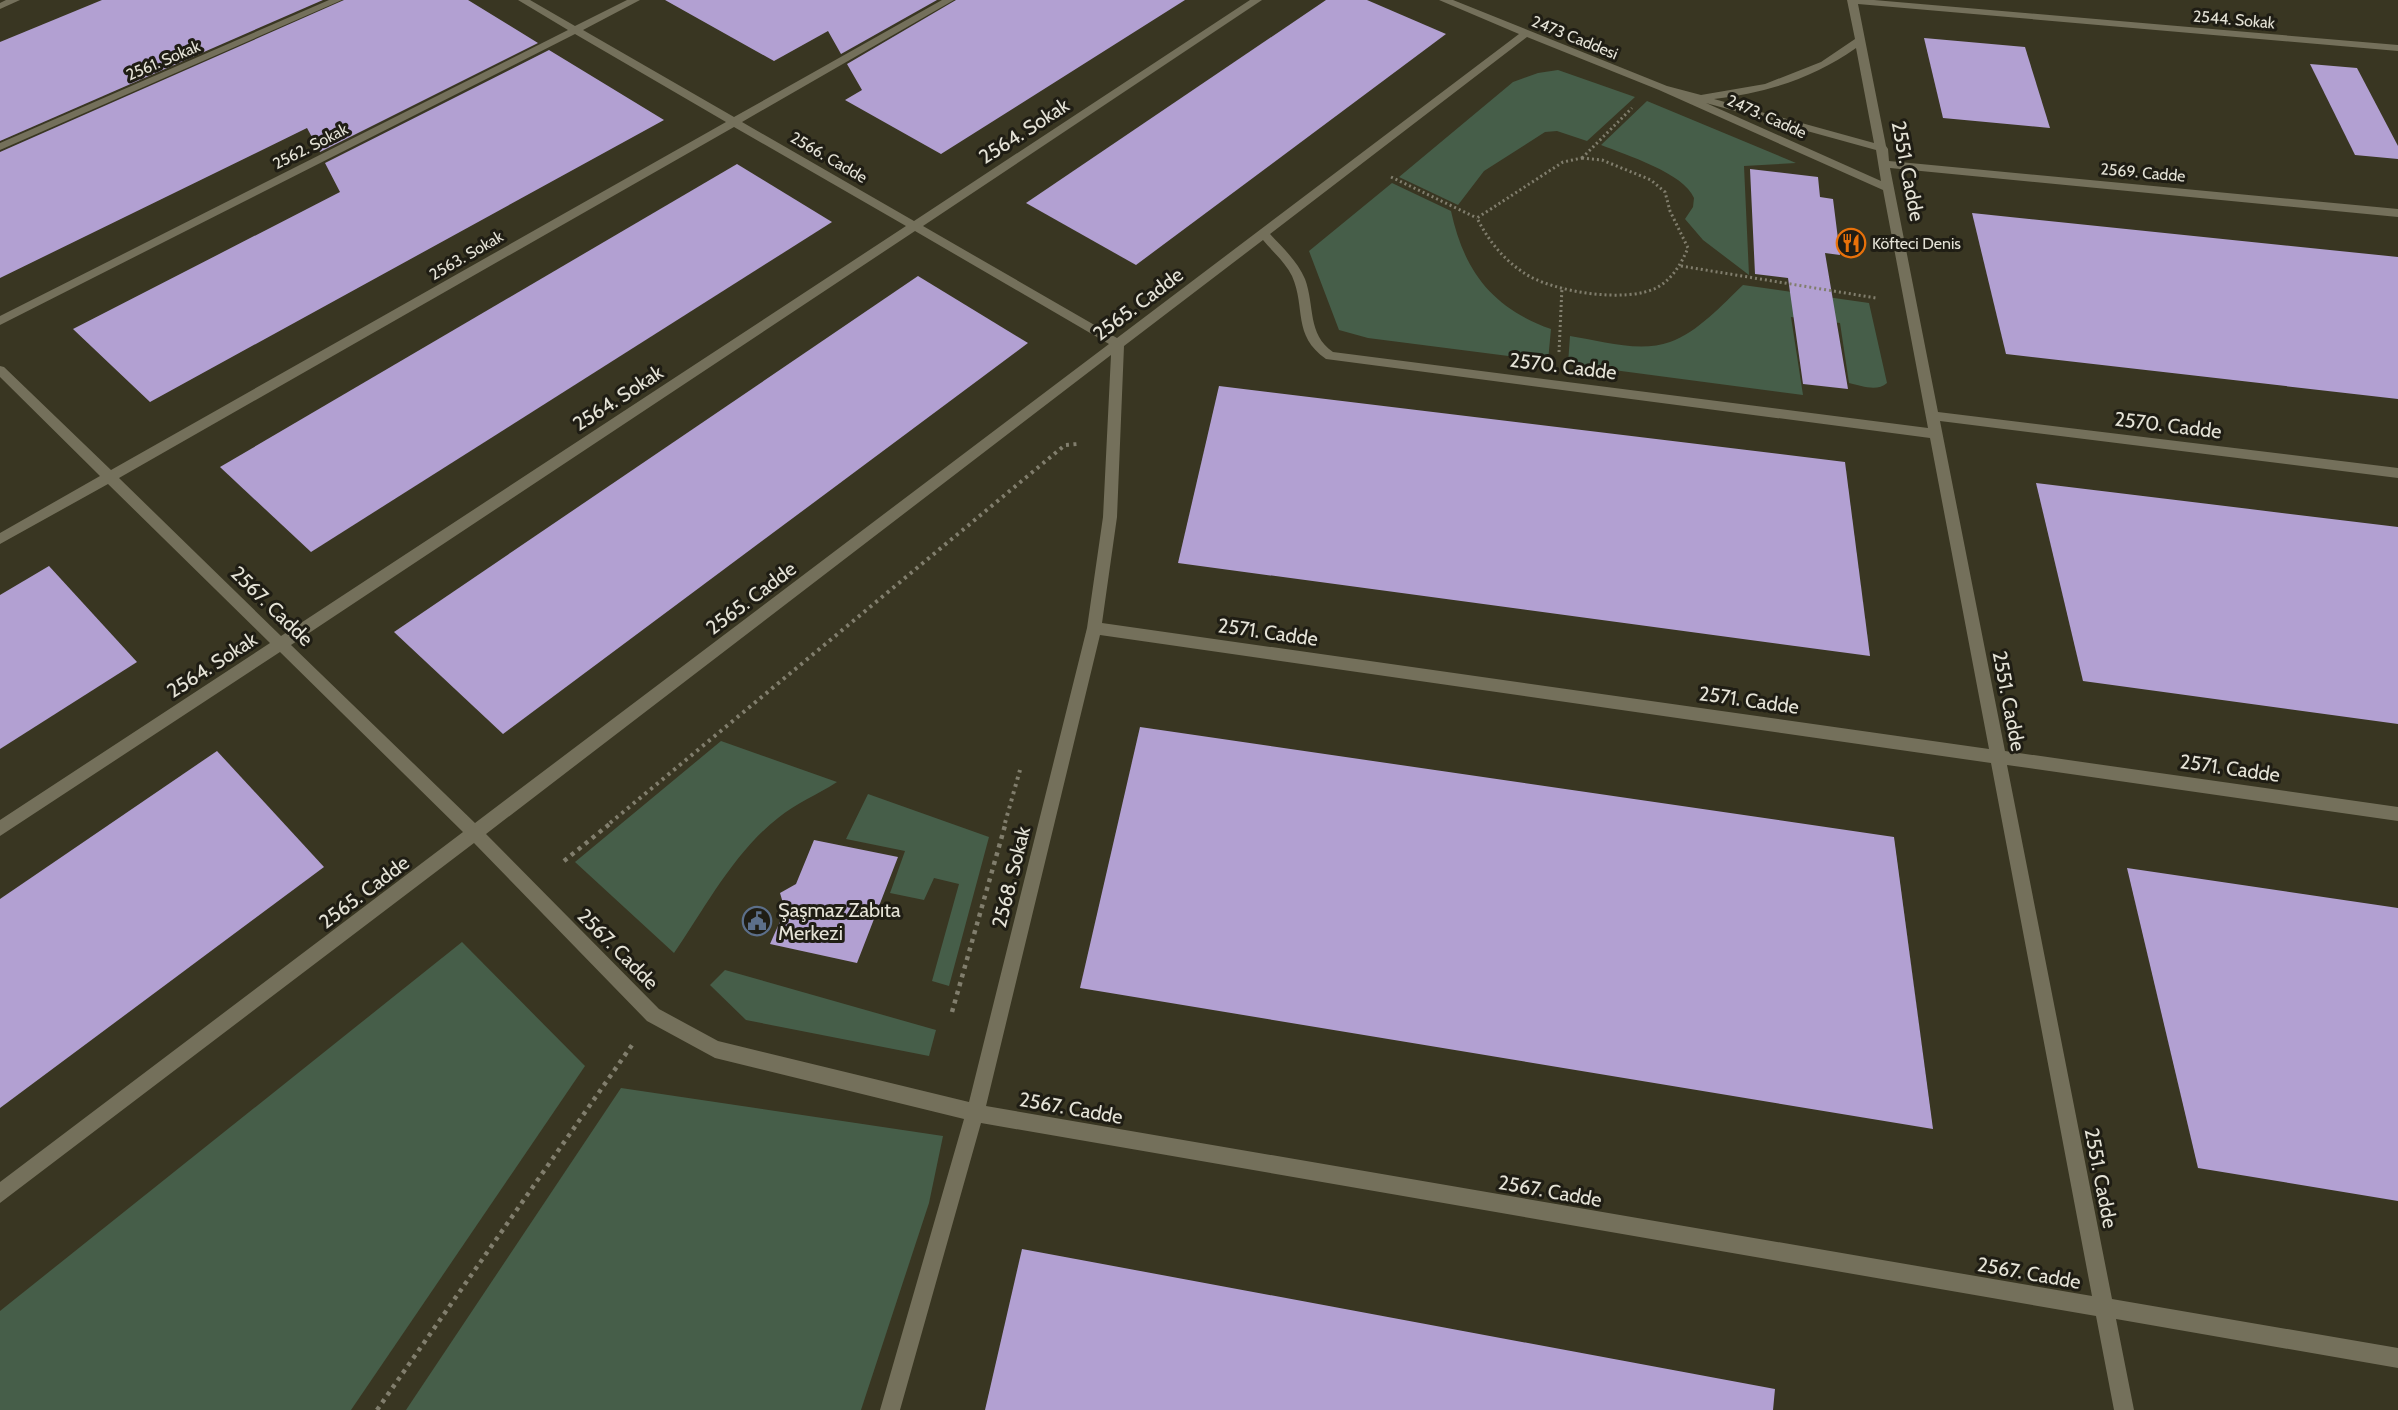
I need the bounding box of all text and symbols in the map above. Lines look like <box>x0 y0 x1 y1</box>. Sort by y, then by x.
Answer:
street label: 2544. Sokak <box>2192 6 2277 33</box>
street label: 2473 Caddesi <box>1529 12 1621 63</box>
street label: 2561. Sokak <box>123 36 204 84</box>
street label: 2473. Cadde <box>1724 91 1809 142</box>
street label: 2564. Sokak <box>974 93 1074 169</box>
street label: 2562. Sokak <box>270 119 352 173</box>
street label: 2551. Cadde <box>1887 119 1929 223</box>
street label: 2566. Cadde <box>787 128 871 187</box>
street label: 2569. Cadde <box>2100 159 2186 186</box>
street label: 2563. Sokak <box>426 226 507 284</box>
restaurant icon: Köfteci Denis <box>1835 227 1867 259</box>
place label: Köfteci Denis <box>1872 234 1961 253</box>
street label: 2565. Cadde <box>1088 262 1188 346</box>
street label: 2570. Cadde <box>1508 348 1618 384</box>
street label: 2564. Sokak <box>568 360 668 436</box>
street label: 2570. Cadde <box>2113 407 2223 443</box>
street label: 2565. Cadde <box>701 556 801 640</box>
street label: 2567. Cadde <box>226 561 318 651</box>
street label: 2571. Cadde <box>1216 613 1320 651</box>
street label: 2564. Sokak <box>162 627 262 703</box>
street label: 2551. Cadde <box>1988 649 2030 753</box>
street label: 2571. Cadde <box>1697 681 1801 719</box>
street label: 2571. Cadde <box>2178 749 2282 787</box>
street label: 2568. Sokak <box>987 824 1035 930</box>
street label: 2565. Cadde <box>314 850 414 934</box>
place label: Şaşmaz Zabıta Merkezi <box>778 898 901 945</box>
street label: 2567. Cadde <box>572 903 664 995</box>
public building icon: Şaşmaz Zabıta Merkezi <box>741 905 773 937</box>
street label: 2567. Cadde <box>1017 1087 1125 1129</box>
street label: 2551. Cadde <box>2080 1126 2122 1230</box>
street label: 2567. Cadde <box>1496 1170 1604 1212</box>
street label: 2567. Cadde <box>1975 1252 2083 1294</box>

